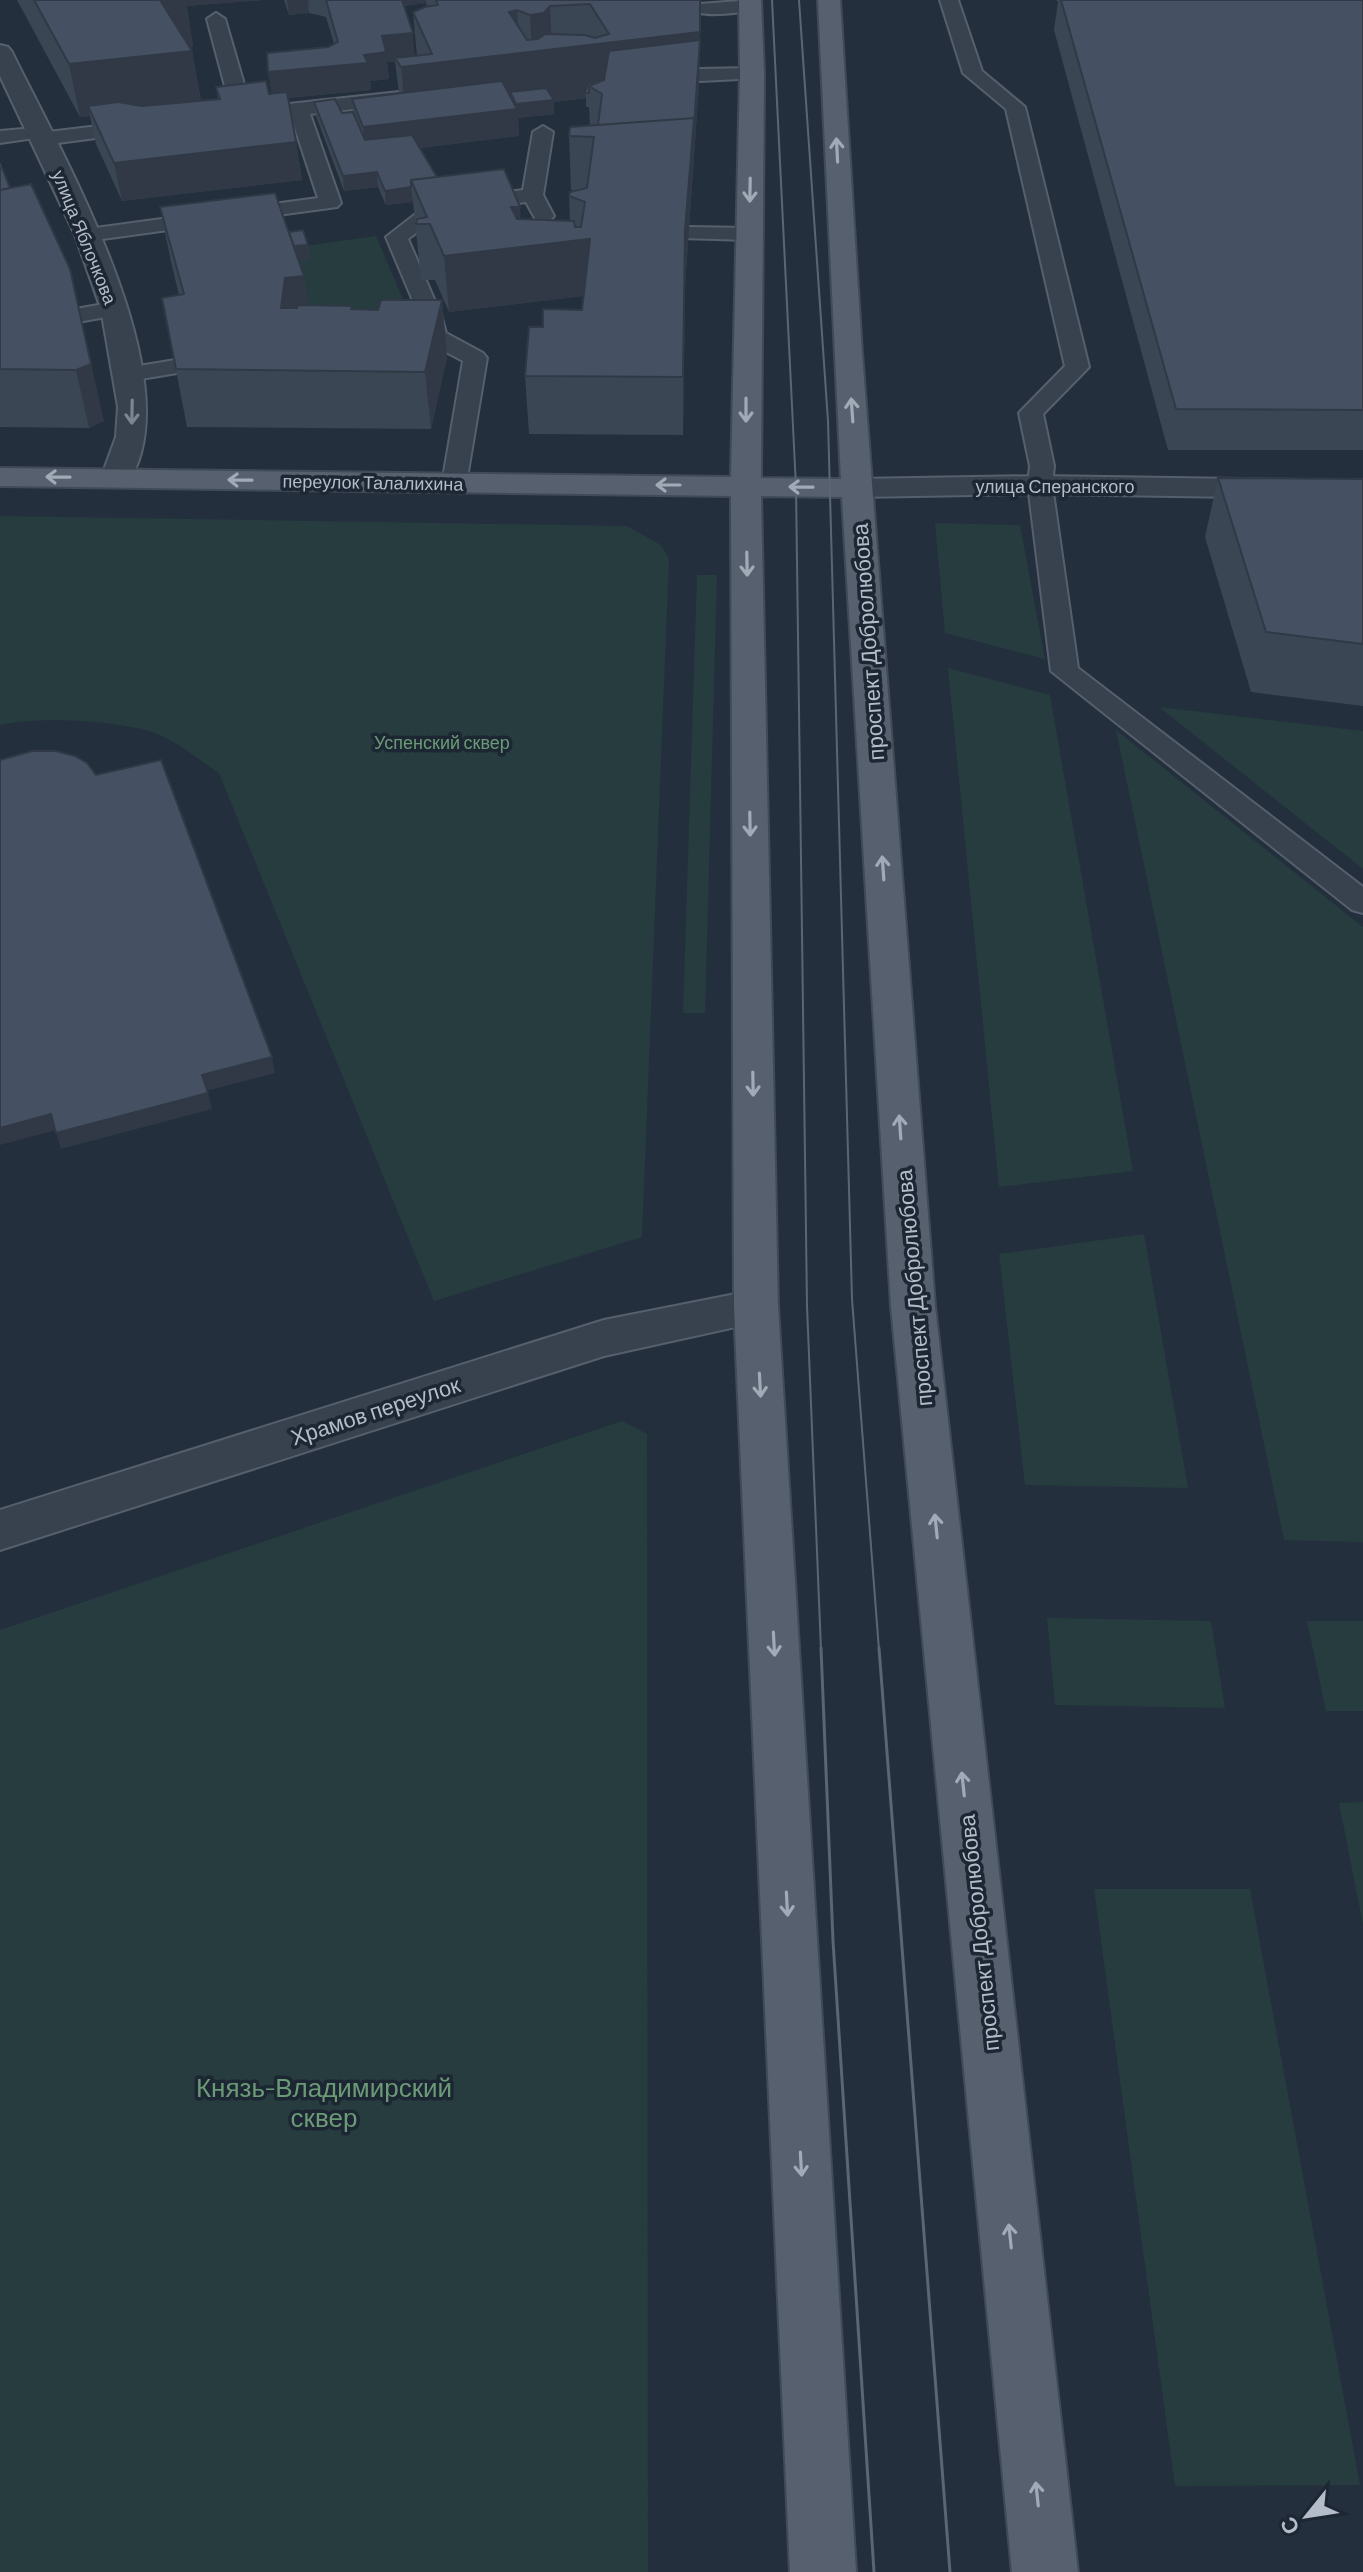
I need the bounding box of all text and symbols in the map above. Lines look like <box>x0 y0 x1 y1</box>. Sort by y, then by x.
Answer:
one-way arrow <box>829 137 844 164</box>
street label: улица Яблочкова <box>48 167 122 308</box>
one-way arrow <box>742 176 758 203</box>
one-way arrow <box>738 396 754 423</box>
one-way arrow <box>844 397 859 424</box>
one-way arrow <box>124 398 140 424</box>
one-way arrow <box>45 469 72 485</box>
street label: переулок Талалихина <box>282 469 464 495</box>
one-way arrow <box>227 472 254 488</box>
street label: улица Сперанского <box>975 475 1135 497</box>
one-way arrow <box>655 477 682 493</box>
one-way arrow <box>788 479 815 494</box>
street label: проспект Добролюбова <box>846 522 889 761</box>
one-way arrow <box>739 550 755 577</box>
park label: Успенский сквер <box>374 731 510 753</box>
one-way arrow <box>742 810 758 837</box>
one-way arrow <box>875 855 890 882</box>
one-way arrow <box>745 1070 761 1097</box>
one-way arrow <box>893 1114 908 1141</box>
street label: проспект Добролюбова <box>890 1168 937 1408</box>
street label: Храмов переулок <box>287 1370 464 1451</box>
one-way arrow <box>752 1371 767 1398</box>
one-way arrow <box>928 1513 943 1540</box>
one-way arrow <box>766 1630 781 1657</box>
one-way arrow <box>955 1771 970 1798</box>
street label: проспект Добролюбова <box>953 1813 1004 2053</box>
one-way arrow <box>780 1890 795 1917</box>
park label: Князь-Владимирский сквер <box>196 2071 452 2132</box>
one-way arrow <box>794 2150 809 2177</box>
one-way arrow <box>1002 2223 1017 2250</box>
north arrow <box>1267 2476 1347 2556</box>
one-way arrow <box>1029 2482 1044 2508</box>
text: С <box>1274 2513 1304 2540</box>

